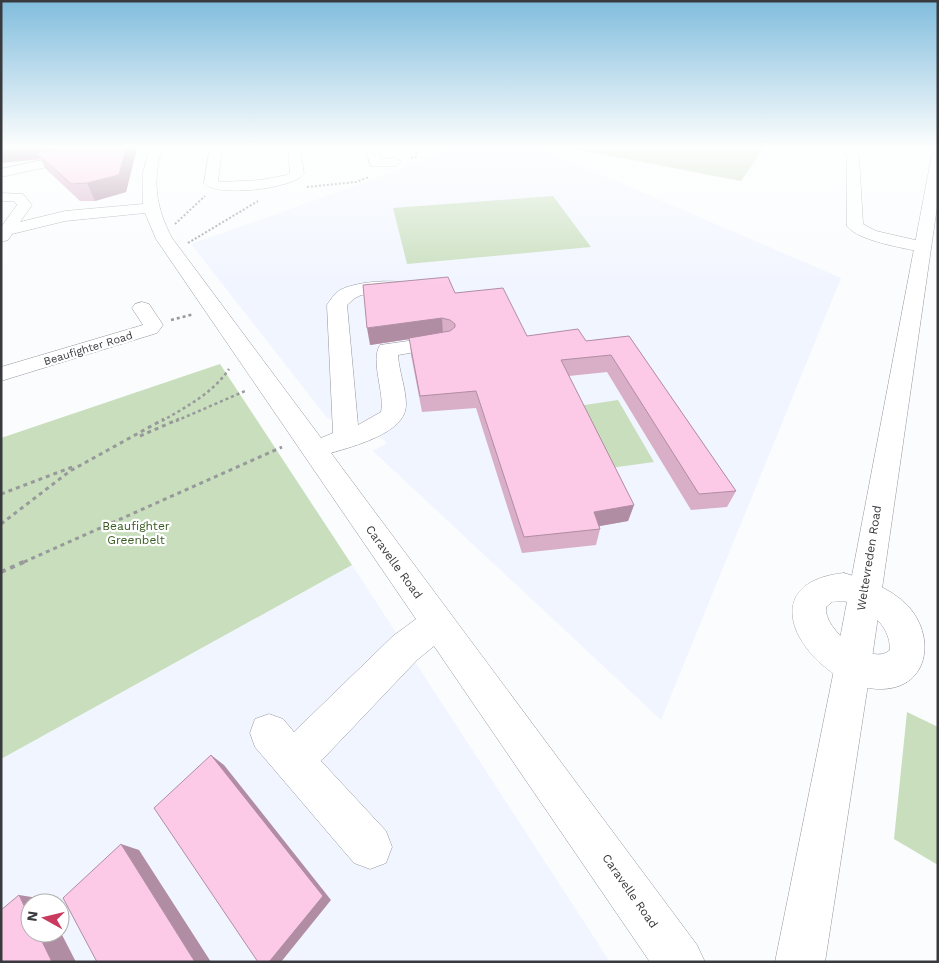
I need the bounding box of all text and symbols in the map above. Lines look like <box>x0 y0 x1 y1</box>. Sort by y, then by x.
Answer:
street label: Beaufighter Road <box>42 329 134 368</box>
street label: Weltevreden Road <box>854 504 884 612</box>
park label: Beaufighter Greenbelt <box>102 519 170 547</box>
street label: Caravelle Road <box>363 523 425 601</box>
street label: Caravelle Road <box>599 851 661 931</box>
north arrow <box>20 893 70 943</box>
text: N <box>23 910 41 922</box>

